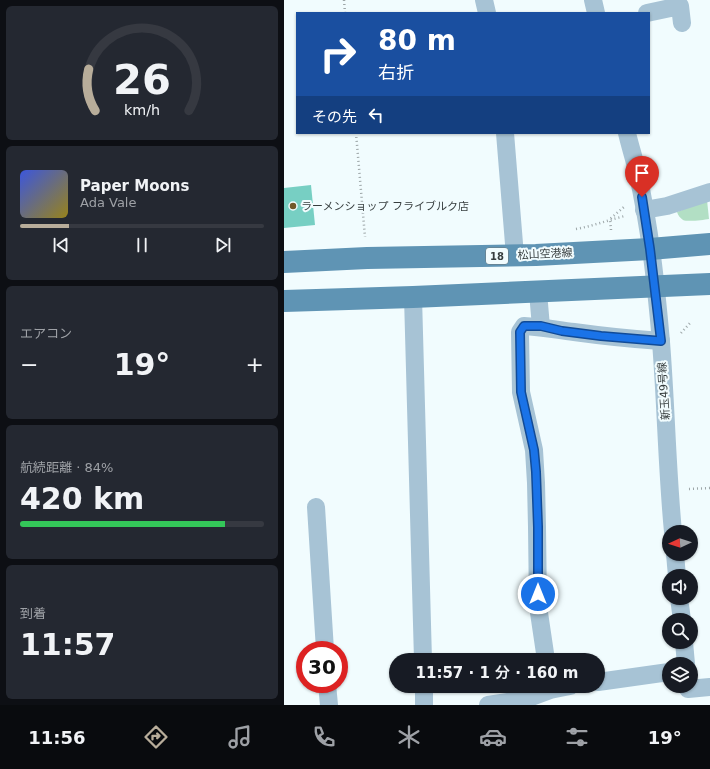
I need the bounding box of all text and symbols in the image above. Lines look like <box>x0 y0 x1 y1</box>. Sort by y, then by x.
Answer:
text: 80 m <box>378 24 456 57</box>
icon: right <box>312 28 364 80</box>
text: 26 <box>113 55 171 104</box>
text: 右折 <box>378 62 414 83</box>
text: km/h <box>124 101 160 117</box>
icon: left <box>365 104 387 126</box>
text: その先 <box>312 108 357 126</box>
pin <box>625 156 659 197</box>
icon: arrive <box>631 162 653 184</box>
text: Paper Moons <box>80 177 189 195</box>
text: Ada Vale <box>80 195 136 210</box>
place label: ラーメンショップ フライブルク店 <box>301 200 469 213</box>
marker: ラーメンショップ フライブルク店 <box>288 201 298 211</box>
icon: previous <box>50 234 72 256</box>
icon: pause <box>131 234 153 256</box>
icon: next <box>212 234 234 256</box>
street label: 松山空港線 <box>517 246 573 262</box>
road number: 18 <box>486 248 508 264</box>
text: エアコン <box>20 326 72 341</box>
text: 19° <box>114 347 170 382</box>
text: − <box>20 352 38 377</box>
text: + <box>246 352 264 377</box>
street label: 新玉49号線 <box>655 362 673 420</box>
text: 航続距離 · 84% <box>20 460 113 475</box>
text: 420 km <box>20 481 144 516</box>
north arrow <box>662 525 698 561</box>
map controls <box>662 525 698 693</box>
button: sound <box>662 569 698 605</box>
position arrow <box>517 573 559 615</box>
text: 到着 <box>20 606 46 621</box>
button: search <box>662 613 698 649</box>
text: 11:57 <box>20 627 116 662</box>
speed limit sign: 30 <box>296 641 348 693</box>
button: layers <box>662 657 698 693</box>
text: 11:57 · 1 分 · 160 m <box>416 664 578 682</box>
icon: directions <box>142 723 170 751</box>
icon: music <box>226 723 254 751</box>
icon: phone <box>310 723 338 751</box>
icon: climate <box>395 723 423 751</box>
icon: car <box>479 723 507 751</box>
icon: filters <box>563 723 591 751</box>
text: 11:56 <box>28 727 85 748</box>
text: 19° <box>648 727 682 748</box>

